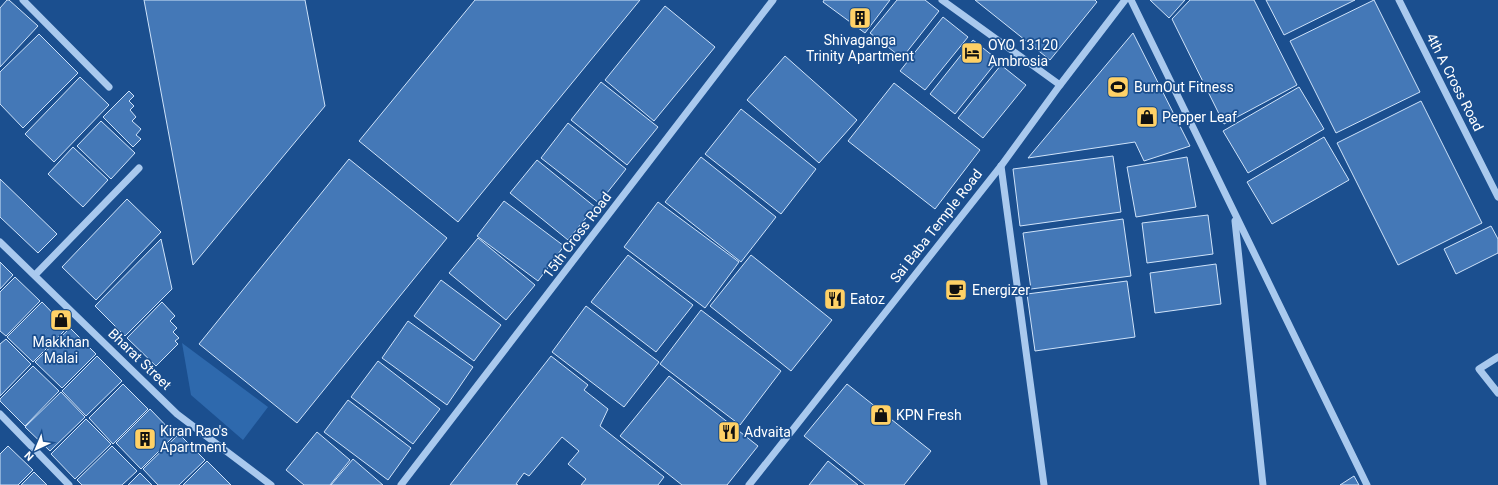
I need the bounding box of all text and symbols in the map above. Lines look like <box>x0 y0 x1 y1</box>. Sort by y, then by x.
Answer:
building icon: Shivaganga Trinity Apartment <box>847 5 873 31</box>
street label: 4th A Cross Road <box>1423 30 1487 134</box>
place label: Shivaganga Trinity Apartment <box>806 32 914 64</box>
place label: OYO 13120 Ambrosia <box>988 37 1058 69</box>
hotel icon: OYO 13120 Ambrosia <box>959 40 985 66</box>
sports icon: BurnOut Fitness <box>1105 74 1131 100</box>
place label: BurnOut Fitness <box>1134 79 1234 95</box>
shop icon: Pepper Leaf <box>1134 104 1160 130</box>
place label: Pepper Leaf <box>1162 109 1237 125</box>
street label: Sai Baba Temple Road <box>887 166 985 286</box>
street label: 15th Cross Road <box>540 189 614 281</box>
cafe icon: Energizer <box>943 277 969 303</box>
place label: Energizer <box>972 282 1030 298</box>
restaurant icon: Eatoz <box>822 286 848 312</box>
place label: Eatoz <box>850 291 885 307</box>
shop icon: Makkhan Malai <box>48 307 74 333</box>
street label: Bharat Street <box>105 325 175 393</box>
place label: Makkhan Malai <box>32 334 90 366</box>
shop icon: KPN Fresh <box>868 402 894 428</box>
place label: KPN Fresh <box>896 407 962 423</box>
restaurant icon: Advaita <box>716 419 742 445</box>
place label: Kiran Rao's Apartment <box>160 423 228 455</box>
place label: Advaita <box>744 424 791 440</box>
building icon: Kiran Rao's Apartment <box>132 426 158 452</box>
north arrow <box>16 429 56 469</box>
text: N <box>22 448 37 463</box>

